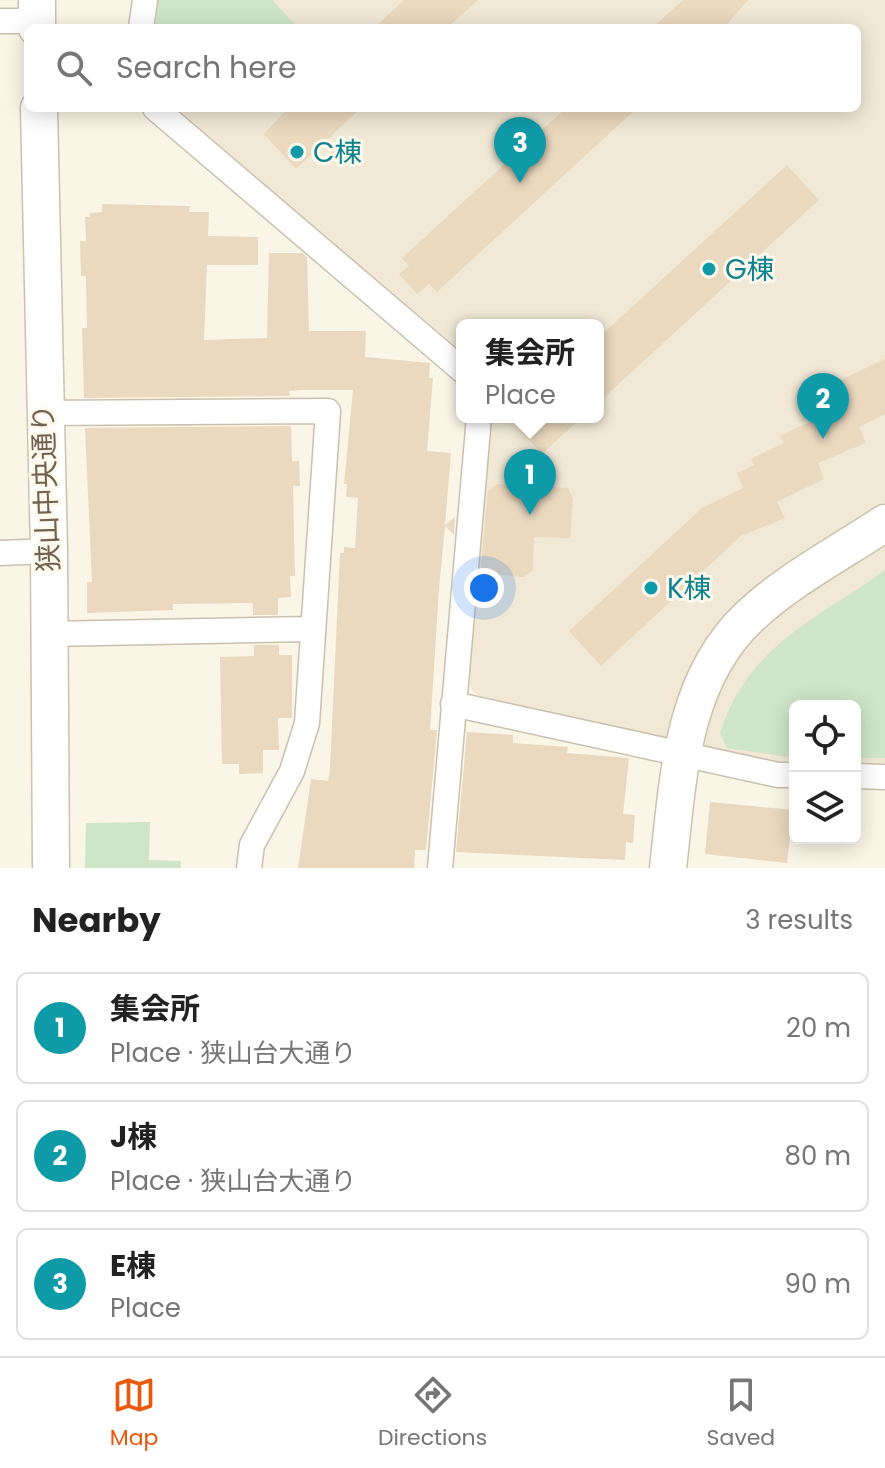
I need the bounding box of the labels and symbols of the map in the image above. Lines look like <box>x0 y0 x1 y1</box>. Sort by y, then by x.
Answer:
pin: 3 <box>494 117 546 183</box>
place label: C棟 <box>313 133 363 172</box>
marker: C棟 <box>288 143 306 161</box>
place label: G棟 <box>725 250 775 289</box>
marker: G棟 <box>700 260 718 278</box>
pin: 2 <box>797 373 849 439</box>
street label: 狭山中央通り <box>24 403 68 573</box>
pin: 1 <box>504 449 556 515</box>
your location <box>464 568 504 608</box>
place label: K棟 <box>667 569 712 608</box>
marker: K棟 <box>642 579 660 597</box>

